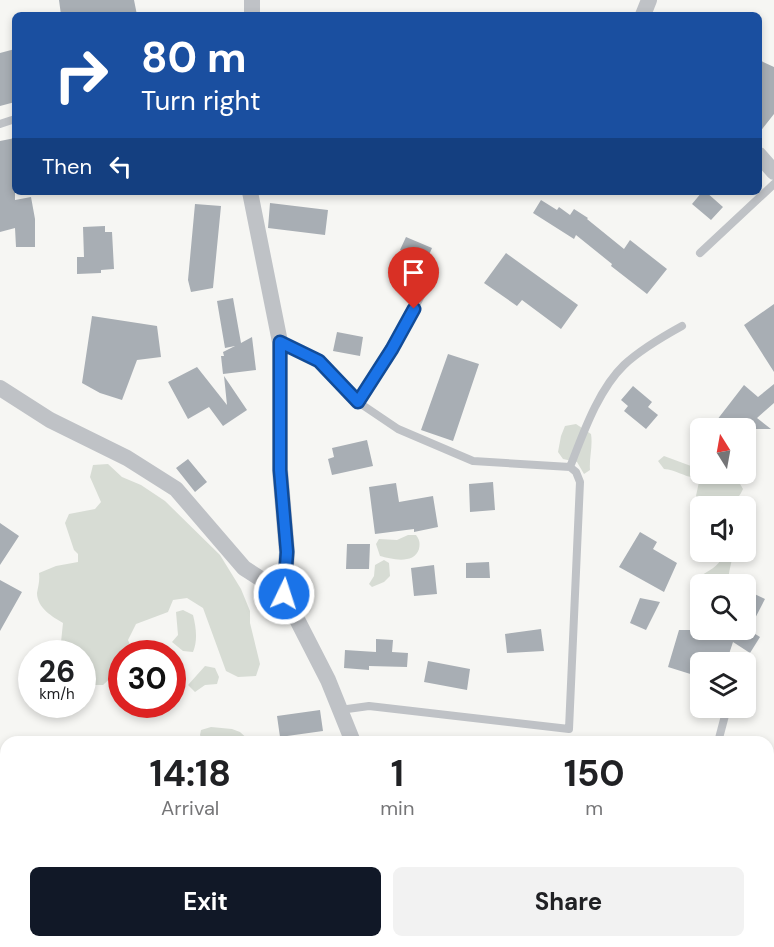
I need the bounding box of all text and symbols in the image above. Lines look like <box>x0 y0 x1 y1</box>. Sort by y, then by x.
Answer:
text: 80 m <box>141 30 247 85</box>
icon: right <box>42 36 120 114</box>
text: Turn right <box>141 83 261 118</box>
icon: left <box>104 150 137 183</box>
text: Then <box>42 152 92 181</box>
pin <box>388 247 439 309</box>
icon: arrive <box>397 256 430 289</box>
north arrow <box>690 418 756 484</box>
map controls <box>690 418 756 718</box>
button: sound <box>690 496 756 562</box>
position arrow <box>252 562 316 626</box>
button: search <box>690 574 756 640</box>
speed limit sign: 30 <box>108 640 186 718</box>
text: 26 <box>39 652 75 691</box>
button: layers <box>690 652 756 718</box>
text: km/h <box>39 684 75 704</box>
text: 14:18 <box>149 750 231 797</box>
text: 1 <box>391 750 404 797</box>
text: 150 <box>564 750 625 797</box>
text: Arrival <box>161 795 219 821</box>
text: min <box>380 795 414 821</box>
text: m <box>585 795 603 821</box>
button: Exit <box>30 867 381 936</box>
button: Share <box>393 867 744 936</box>

